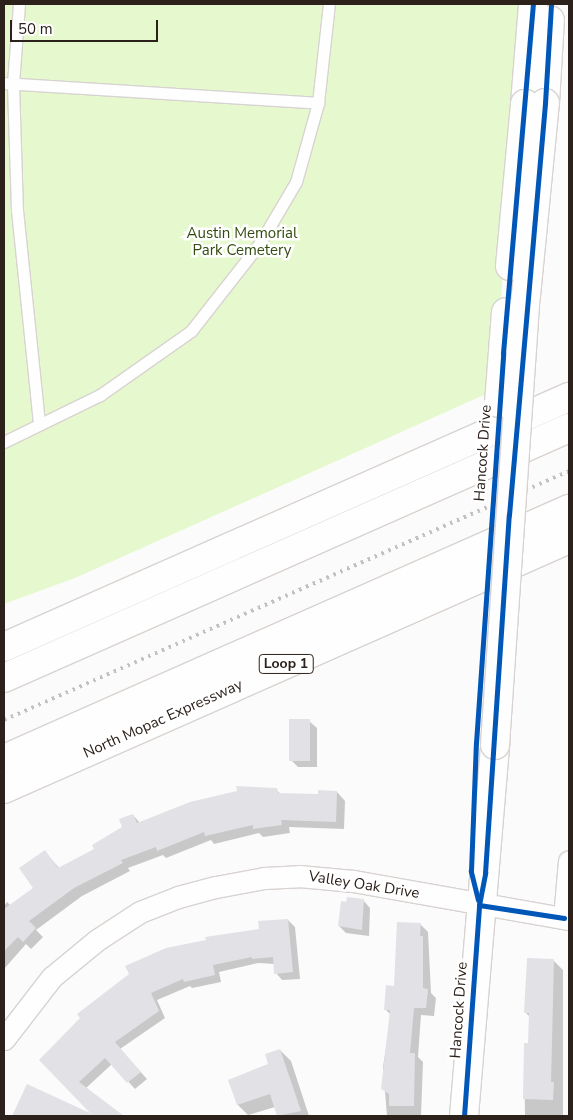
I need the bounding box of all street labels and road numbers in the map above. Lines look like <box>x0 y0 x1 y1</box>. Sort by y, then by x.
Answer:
street label: Hancock Drive <box>471 404 495 502</box>
road number: Loop 1 <box>258 652 314 676</box>
street label: North Mopac Expressway <box>81 676 245 762</box>
street label: Valley Oak Drive <box>307 867 421 903</box>
street label: Hancock Drive <box>447 961 471 1059</box>

